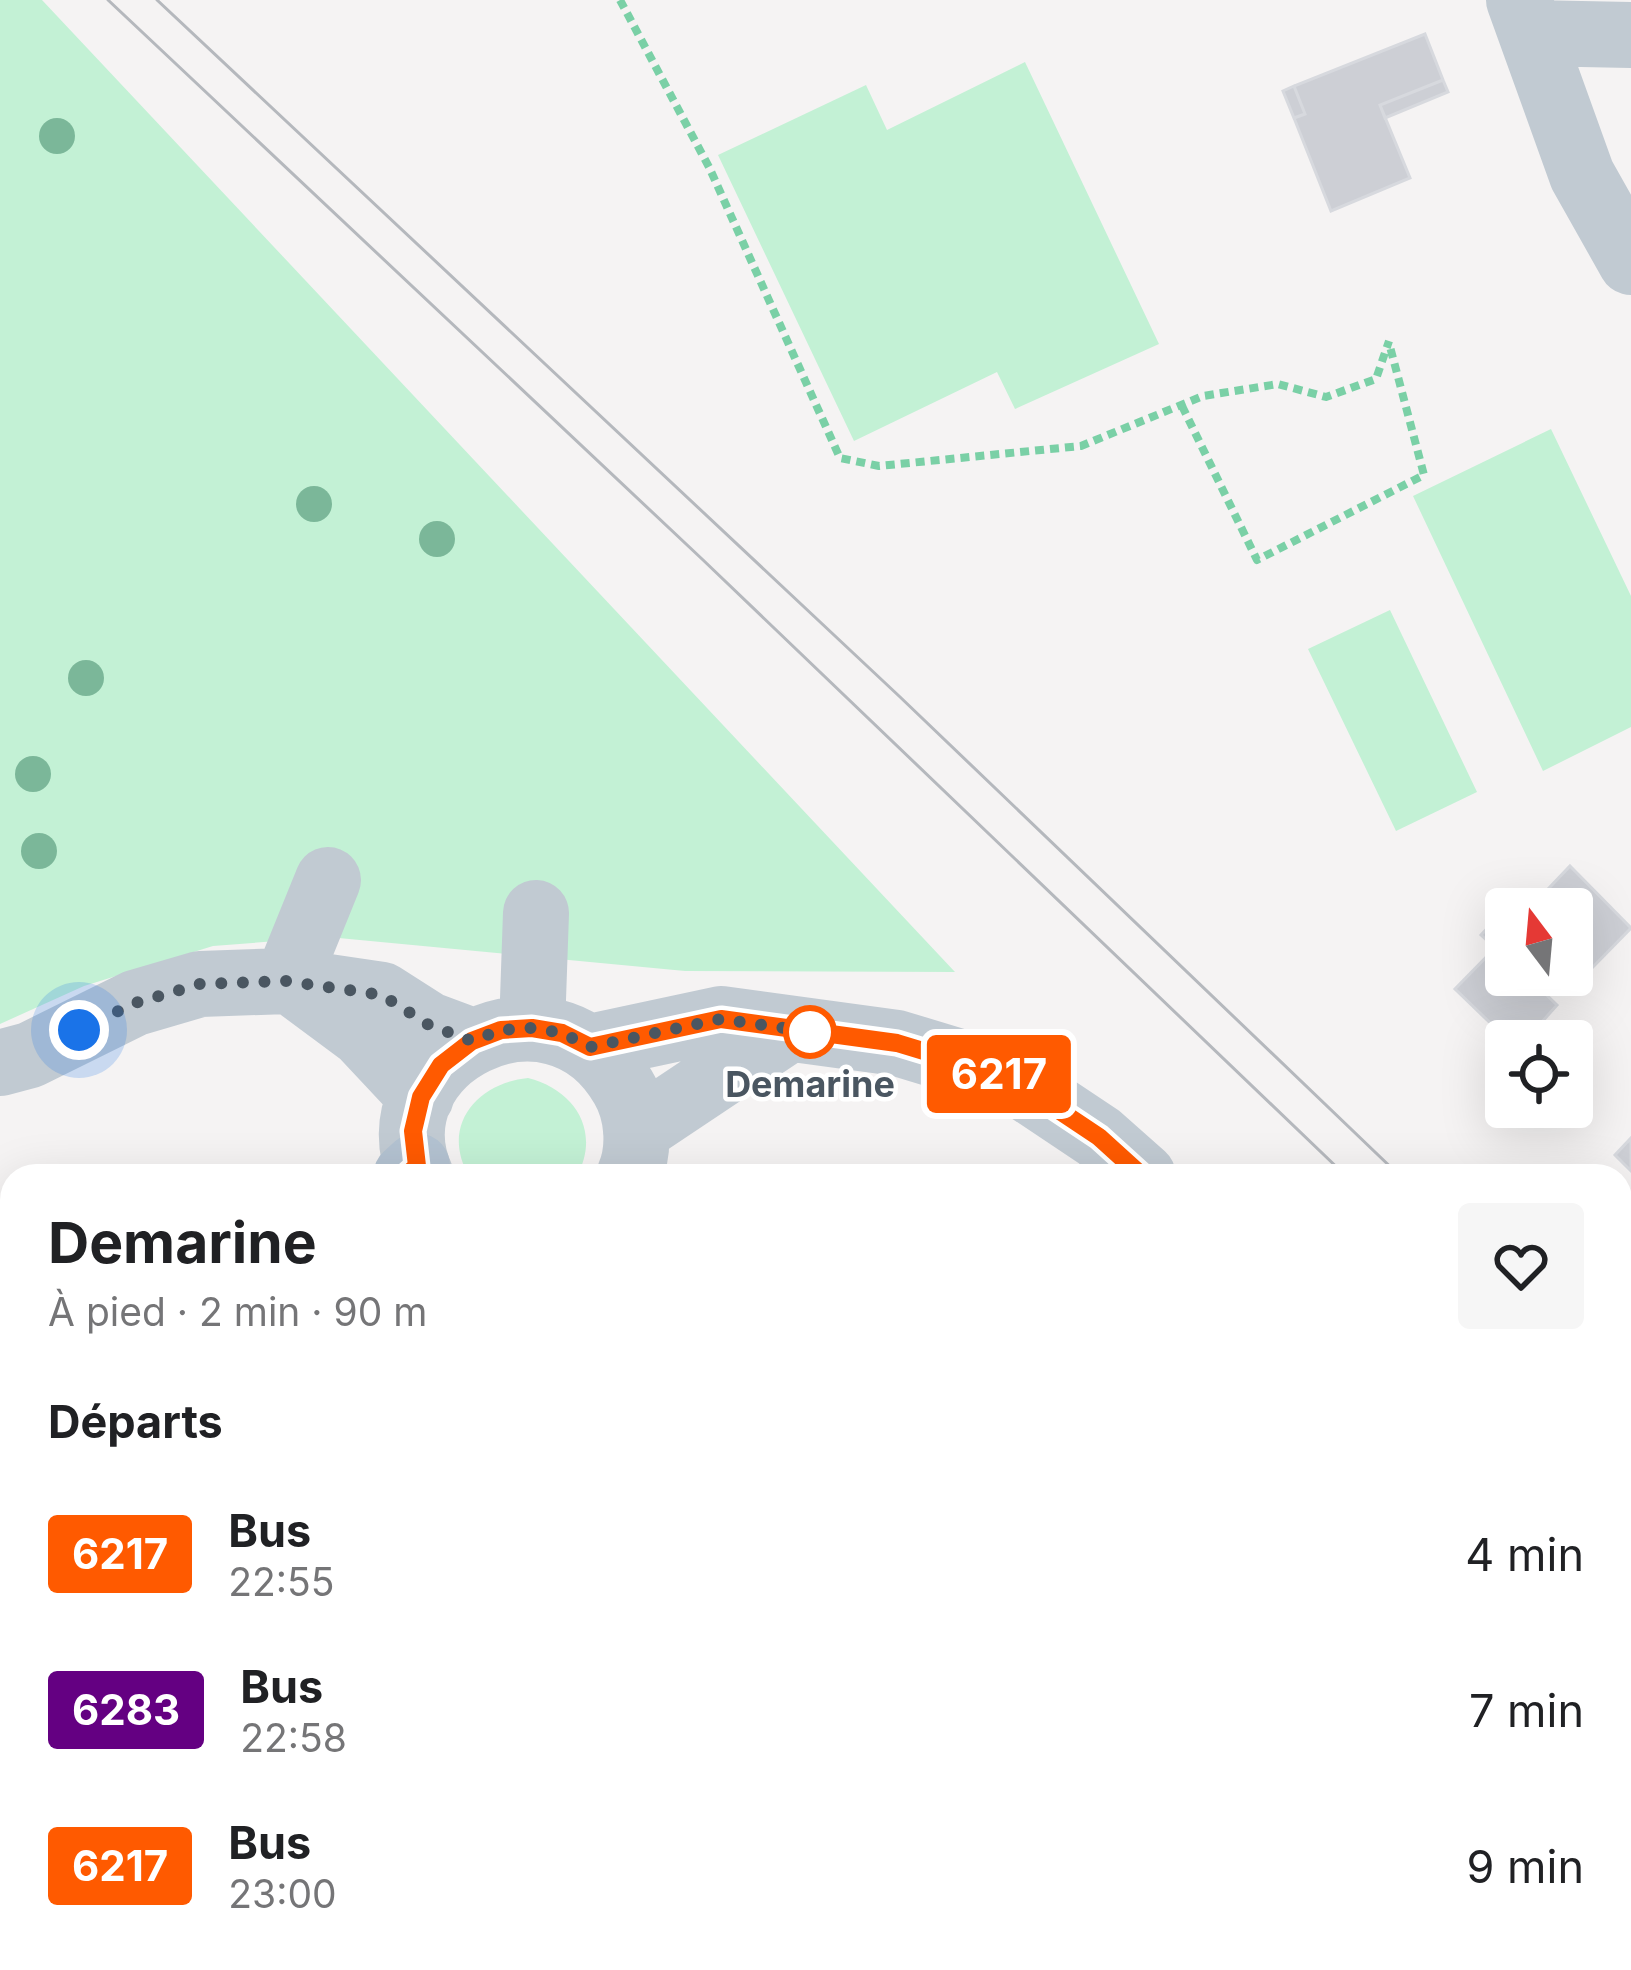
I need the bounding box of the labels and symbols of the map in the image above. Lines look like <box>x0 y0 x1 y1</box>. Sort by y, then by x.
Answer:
north arrow <box>1485 888 1593 996</box>
your location <box>49 1000 109 1060</box>
marker: Demarine <box>785 1007 835 1057</box>
line badge: 6217 <box>915 1035 1083 1113</box>
place label: Demarine <box>725 1062 895 1106</box>

